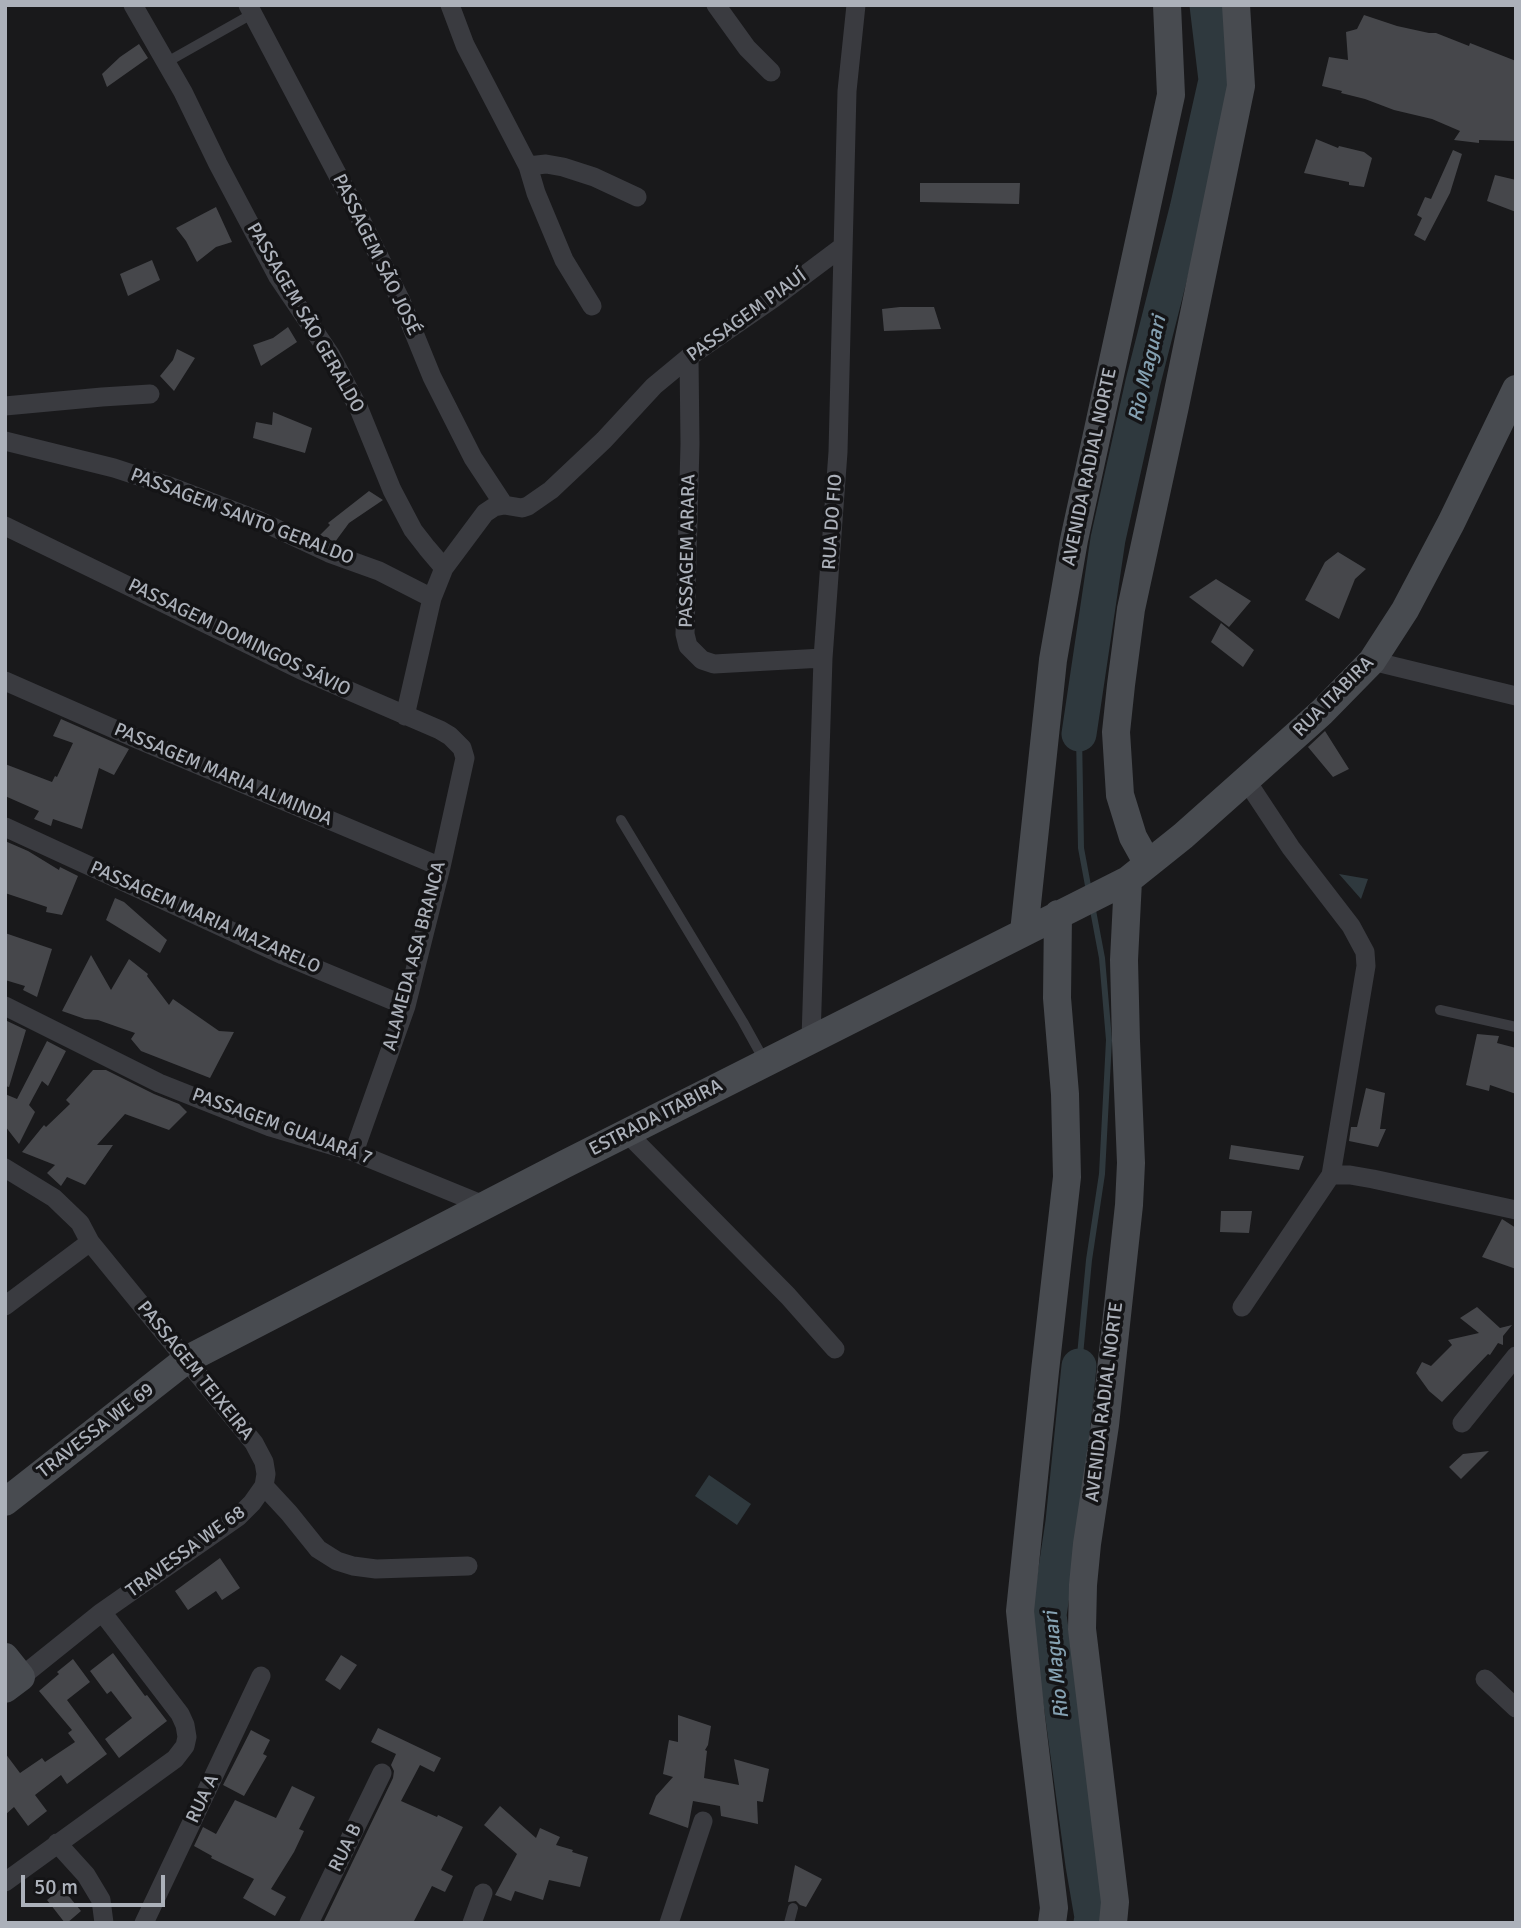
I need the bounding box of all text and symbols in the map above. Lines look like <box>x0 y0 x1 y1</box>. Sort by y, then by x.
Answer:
street label: PASSAGEM SÃO JOSÉ <box>327 170 425 340</box>
street label: PASSAGEM SÃO GERALDO <box>241 219 369 417</box>
street label: PASSAGEM PIAUÍ <box>683 265 811 367</box>
water label: Rio Maguari <box>1124 313 1172 425</box>
street label: AVENIDA RADIAL NORTE <box>1058 366 1122 568</box>
street label: PASSAGEM SANTO GERALDO <box>127 464 357 570</box>
street label: RUA DO FIO <box>818 473 848 571</box>
street label: PASSAGEM ARARA <box>675 474 701 628</box>
street label: PASSAGEM DOMINGOS SÁVIO <box>124 574 354 702</box>
street label: RUA ITABIRA <box>1289 652 1379 742</box>
street label: PASSAGEM MARIA ALMINDA <box>110 719 336 831</box>
street label: PASSAGEM MARIA MAZARELO <box>86 857 324 979</box>
street label: ALAMEDA ASA BRANCA <box>379 859 451 1053</box>
street label: ESTRADA ITABIRA <box>586 1075 726 1161</box>
street label: PASSAGEM GUAJARÁ 7 <box>189 1084 375 1170</box>
street label: PASSAGEM TEIXEIRA <box>132 1297 258 1445</box>
street label: AVENIDA RADIAL NORTE <box>1081 1300 1129 1504</box>
street label: TRAVESSA WE 69 <box>33 1378 159 1484</box>
street label: TRAVESSA WE 68 <box>122 1501 250 1603</box>
water label: Rio Maguari <box>1039 1610 1075 1720</box>
street label: RUA A <box>182 1771 224 1827</box>
street label: RUA B <box>325 1820 367 1876</box>
scale bar <box>24 1862 168 1906</box>
text: 50 m <box>34 1874 78 1900</box>

